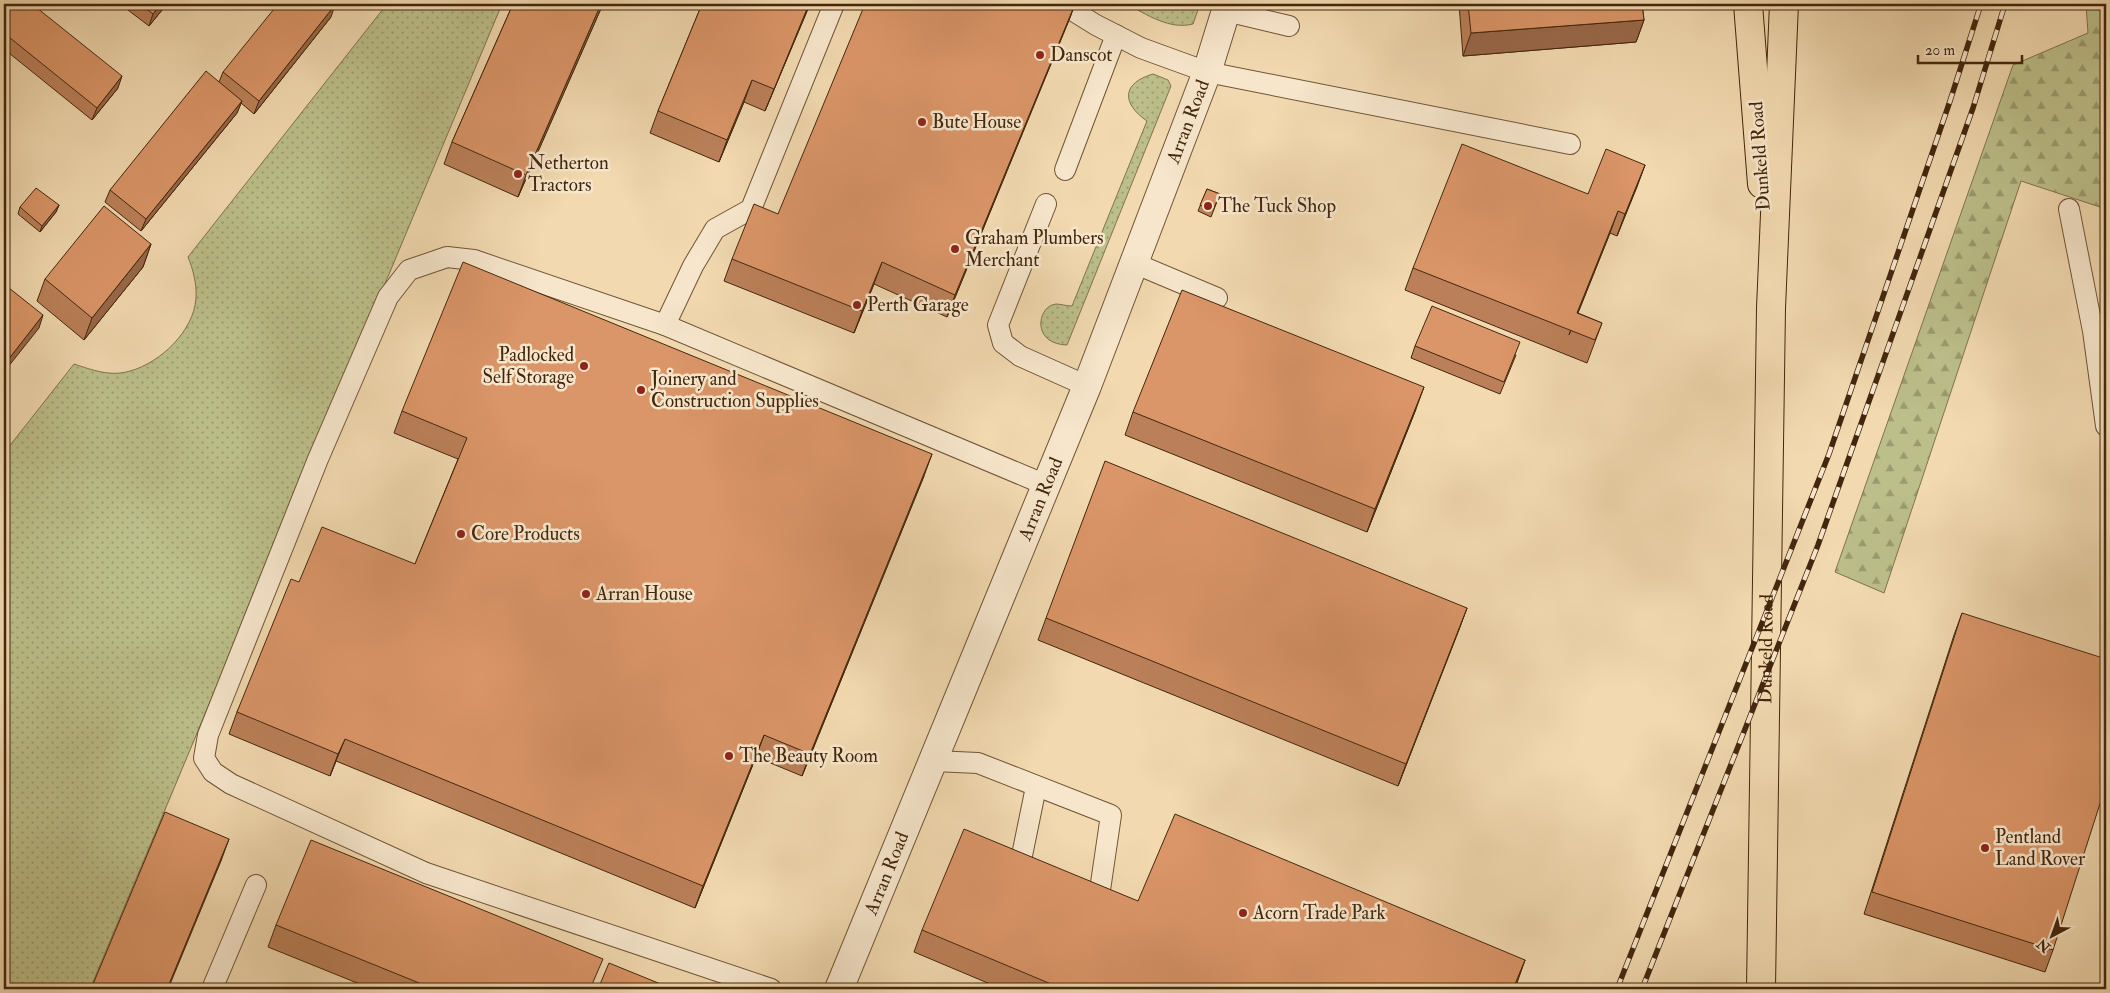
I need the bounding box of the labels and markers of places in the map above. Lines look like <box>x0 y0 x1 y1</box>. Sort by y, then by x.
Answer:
place label: Danscot <box>1050 43 1113 67</box>
marker: Danscot <box>1034 49 1046 61</box>
place label: Bute House <box>932 110 1021 134</box>
marker: Bute House <box>916 116 928 128</box>
place label: Netherton Tractors <box>528 151 609 197</box>
marker: Netherton Tractors <box>512 168 524 180</box>
place label: The Tuck Shop <box>1218 194 1336 219</box>
marker: The Tuck Shop <box>1202 200 1214 212</box>
place label: Graham Plumbers Merchant <box>965 226 1104 272</box>
marker: Graham Plumbers Merchant <box>949 243 961 255</box>
place label: Perth Garage <box>867 293 969 317</box>
marker: Perth Garage <box>851 299 863 311</box>
place label: Padlocked Self Storage <box>482 343 575 389</box>
marker: Padlocked Self Storage <box>578 360 590 372</box>
place label: Joinery and Construction Supplies <box>650 367 819 414</box>
marker: Joinery and Construction Supplies <box>635 384 647 396</box>
place label: Core Products <box>471 522 580 546</box>
marker: Core Products <box>455 528 467 540</box>
place label: Arran House <box>595 582 693 606</box>
marker: Arran House <box>580 588 592 600</box>
place label: The Beauty Room <box>739 744 878 768</box>
marker: The Beauty Room <box>723 750 735 762</box>
place label: Pentland Land Rover <box>1995 825 2085 871</box>
marker: Pentland Land Rover <box>1979 842 1991 854</box>
place label: Acorn Trade Park <box>1252 901 1386 925</box>
marker: Acorn Trade Park <box>1237 907 1249 919</box>

